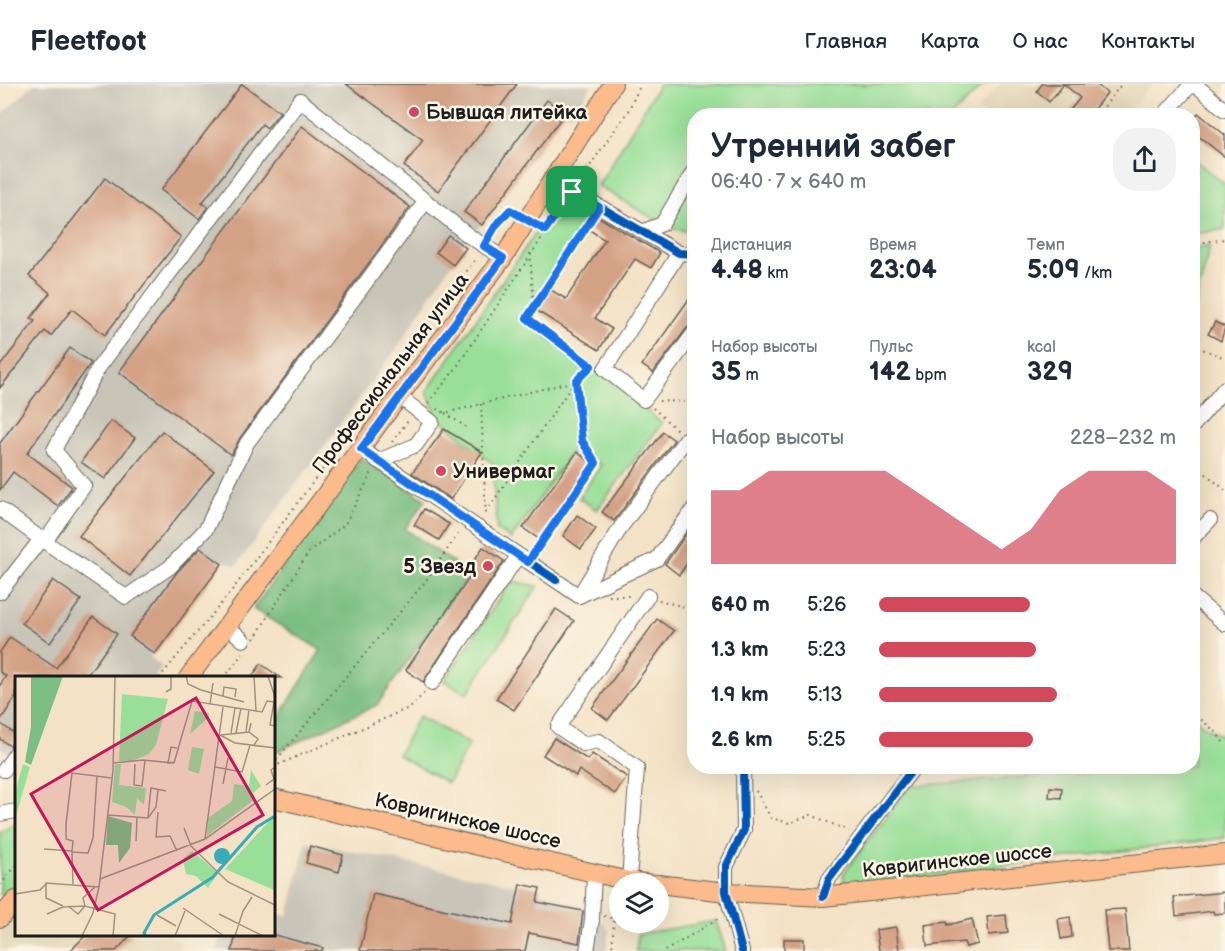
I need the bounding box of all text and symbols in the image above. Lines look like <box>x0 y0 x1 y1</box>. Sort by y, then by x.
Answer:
text: Fleetfoot <box>30 25 146 58</box>
text: Главная <box>804 29 887 54</box>
text: Карта <box>920 29 979 54</box>
text: О нас <box>1012 29 1068 54</box>
text: Контакты <box>1101 29 1195 54</box>
place label: Бывшая литейка <box>426 101 588 125</box>
marker: Бывшая литейка <box>407 105 421 119</box>
text: Утренний забег <box>711 127 956 167</box>
button: share <box>1113 128 1176 191</box>
pin <box>546 166 597 217</box>
text: 06:40 · 7 × 640 m <box>711 170 866 194</box>
icon: arrive <box>555 175 588 208</box>
text: Дистанция <box>711 236 792 255</box>
text: Время <box>869 236 917 255</box>
text: Темп <box>1027 236 1065 255</box>
text: 4.48 <box>711 255 763 286</box>
text: 23:04 <box>869 255 937 286</box>
text: 5:09 <box>1027 255 1080 286</box>
text: km <box>763 264 788 283</box>
text: /km <box>1080 264 1112 283</box>
street label: Профессиональная улица <box>307 268 474 479</box>
text: Набор высоты <box>711 338 818 357</box>
text: Пульс <box>869 338 913 357</box>
text: kcal <box>1027 338 1056 357</box>
text: 35 <box>711 357 741 388</box>
text: 142 <box>869 357 911 388</box>
text: 329 <box>1027 357 1073 388</box>
text: m <box>741 366 759 385</box>
text: bpm <box>911 366 947 385</box>
text: Набор высоты <box>711 426 844 450</box>
text: 228–232 m <box>1070 426 1176 450</box>
place label: Универмаг <box>453 460 555 484</box>
marker: Универмаг <box>434 464 448 478</box>
place label: 5 Звезд <box>403 555 476 579</box>
marker: 5 Звезд <box>481 559 495 573</box>
text: 640 m <box>711 593 770 617</box>
text: 5:26 <box>807 593 847 617</box>
text: 1.3 km <box>711 638 768 662</box>
text: 5:23 <box>807 638 846 662</box>
inset map <box>15 676 274 936</box>
text: 1.9 km <box>711 683 768 707</box>
text: 5:13 <box>807 683 843 707</box>
text: 2.6 km <box>711 728 772 752</box>
text: 5:25 <box>807 728 846 752</box>
street label: Ковригинское шоссе <box>372 788 563 854</box>
street label: Ковригинское шоссе <box>861 839 1053 883</box>
map controls <box>609 873 669 933</box>
button: layers <box>609 873 669 933</box>

